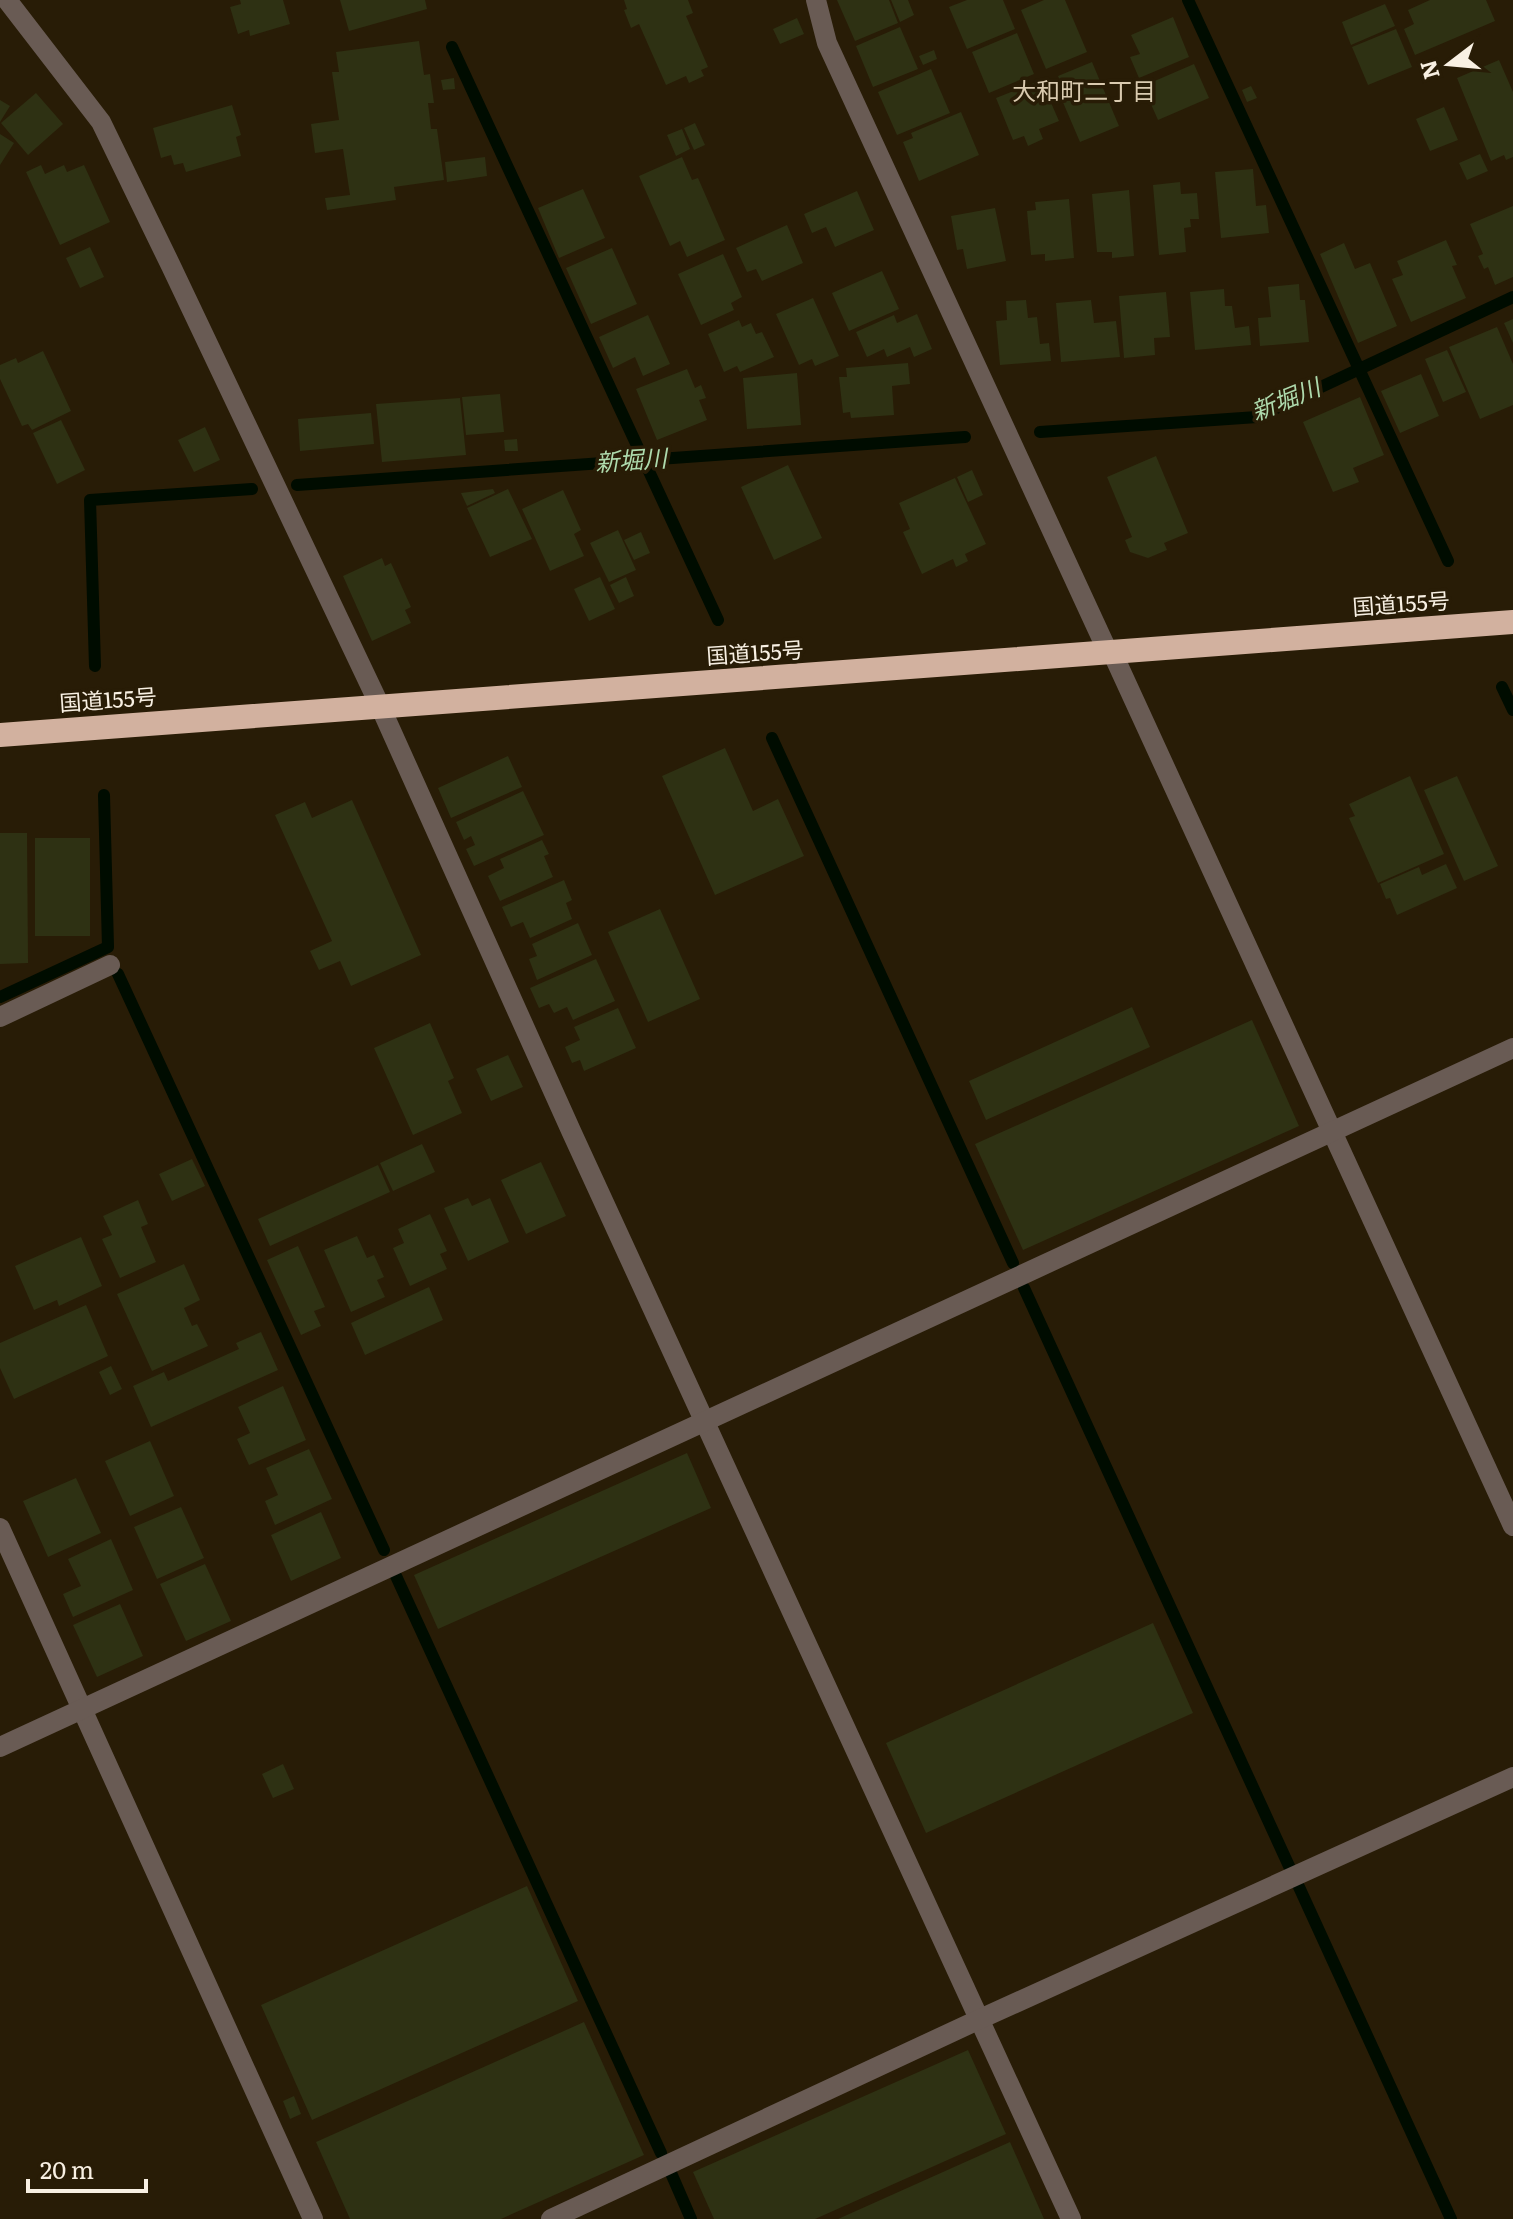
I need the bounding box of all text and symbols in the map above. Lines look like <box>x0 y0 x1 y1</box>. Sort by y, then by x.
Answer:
north arrow <box>1409 24 1489 104</box>
text: N <box>1410 57 1447 83</box>
district label: 大和町二丁目 <box>1012 72 1156 107</box>
water label: 新堀川 <box>1245 367 1328 427</box>
water label: 新堀川 <box>594 438 671 478</box>
street label: 国道155号 <box>1351 583 1451 622</box>
street label: 国道155号 <box>705 632 805 671</box>
street label: 国道155号 <box>58 679 158 718</box>
scale bar <box>28 2143 146 2193</box>
text: 20 m <box>40 2151 94 2186</box>

